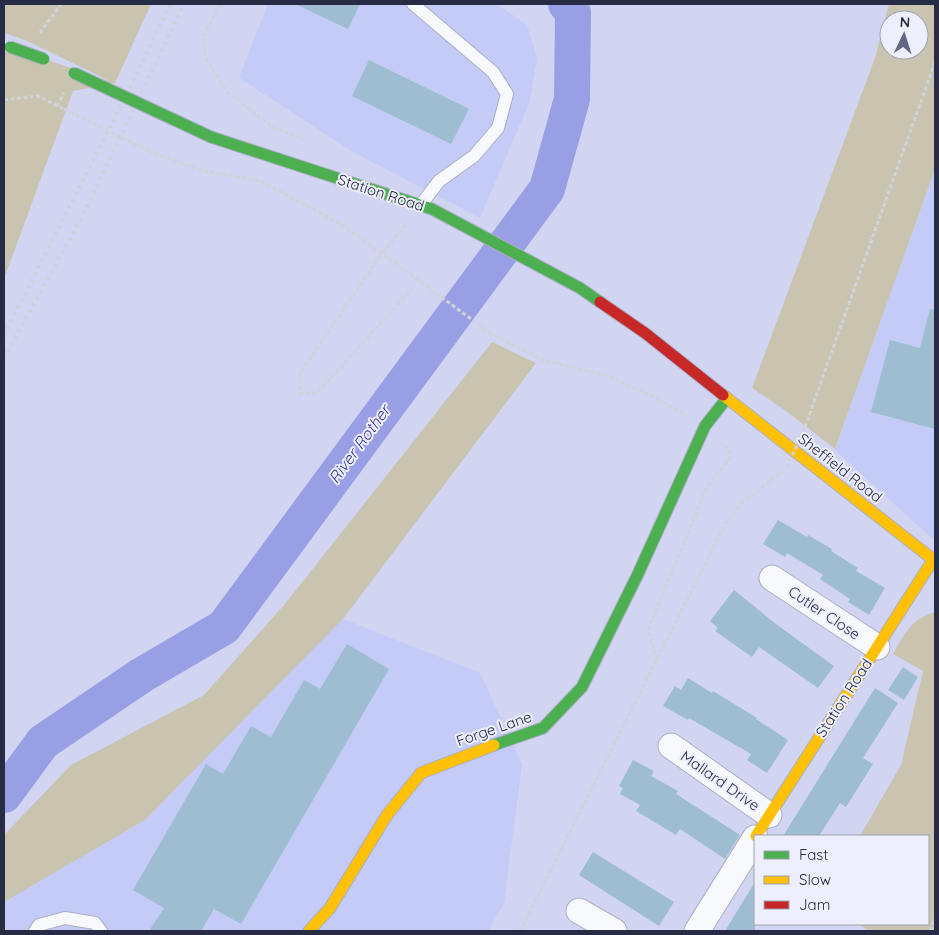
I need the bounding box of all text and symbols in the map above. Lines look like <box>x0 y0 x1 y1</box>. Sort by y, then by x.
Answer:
north arrow <box>879 10 929 60</box>
text: N <box>899 13 911 31</box>
street label: Station Road <box>335 170 427 215</box>
water label: River Rother <box>324 399 395 487</box>
street label: Sheffield Road <box>794 429 886 506</box>
street label: Cutler Close <box>785 582 864 644</box>
street label: Station Road <box>811 655 876 741</box>
street label: Forge Lane <box>454 707 534 750</box>
street label: Mallard Drive <box>677 746 764 815</box>
legend <box>754 835 929 925</box>
text: Fast <box>799 845 828 864</box>
text: Slow <box>799 870 831 889</box>
text: Jam <box>799 895 830 914</box>

